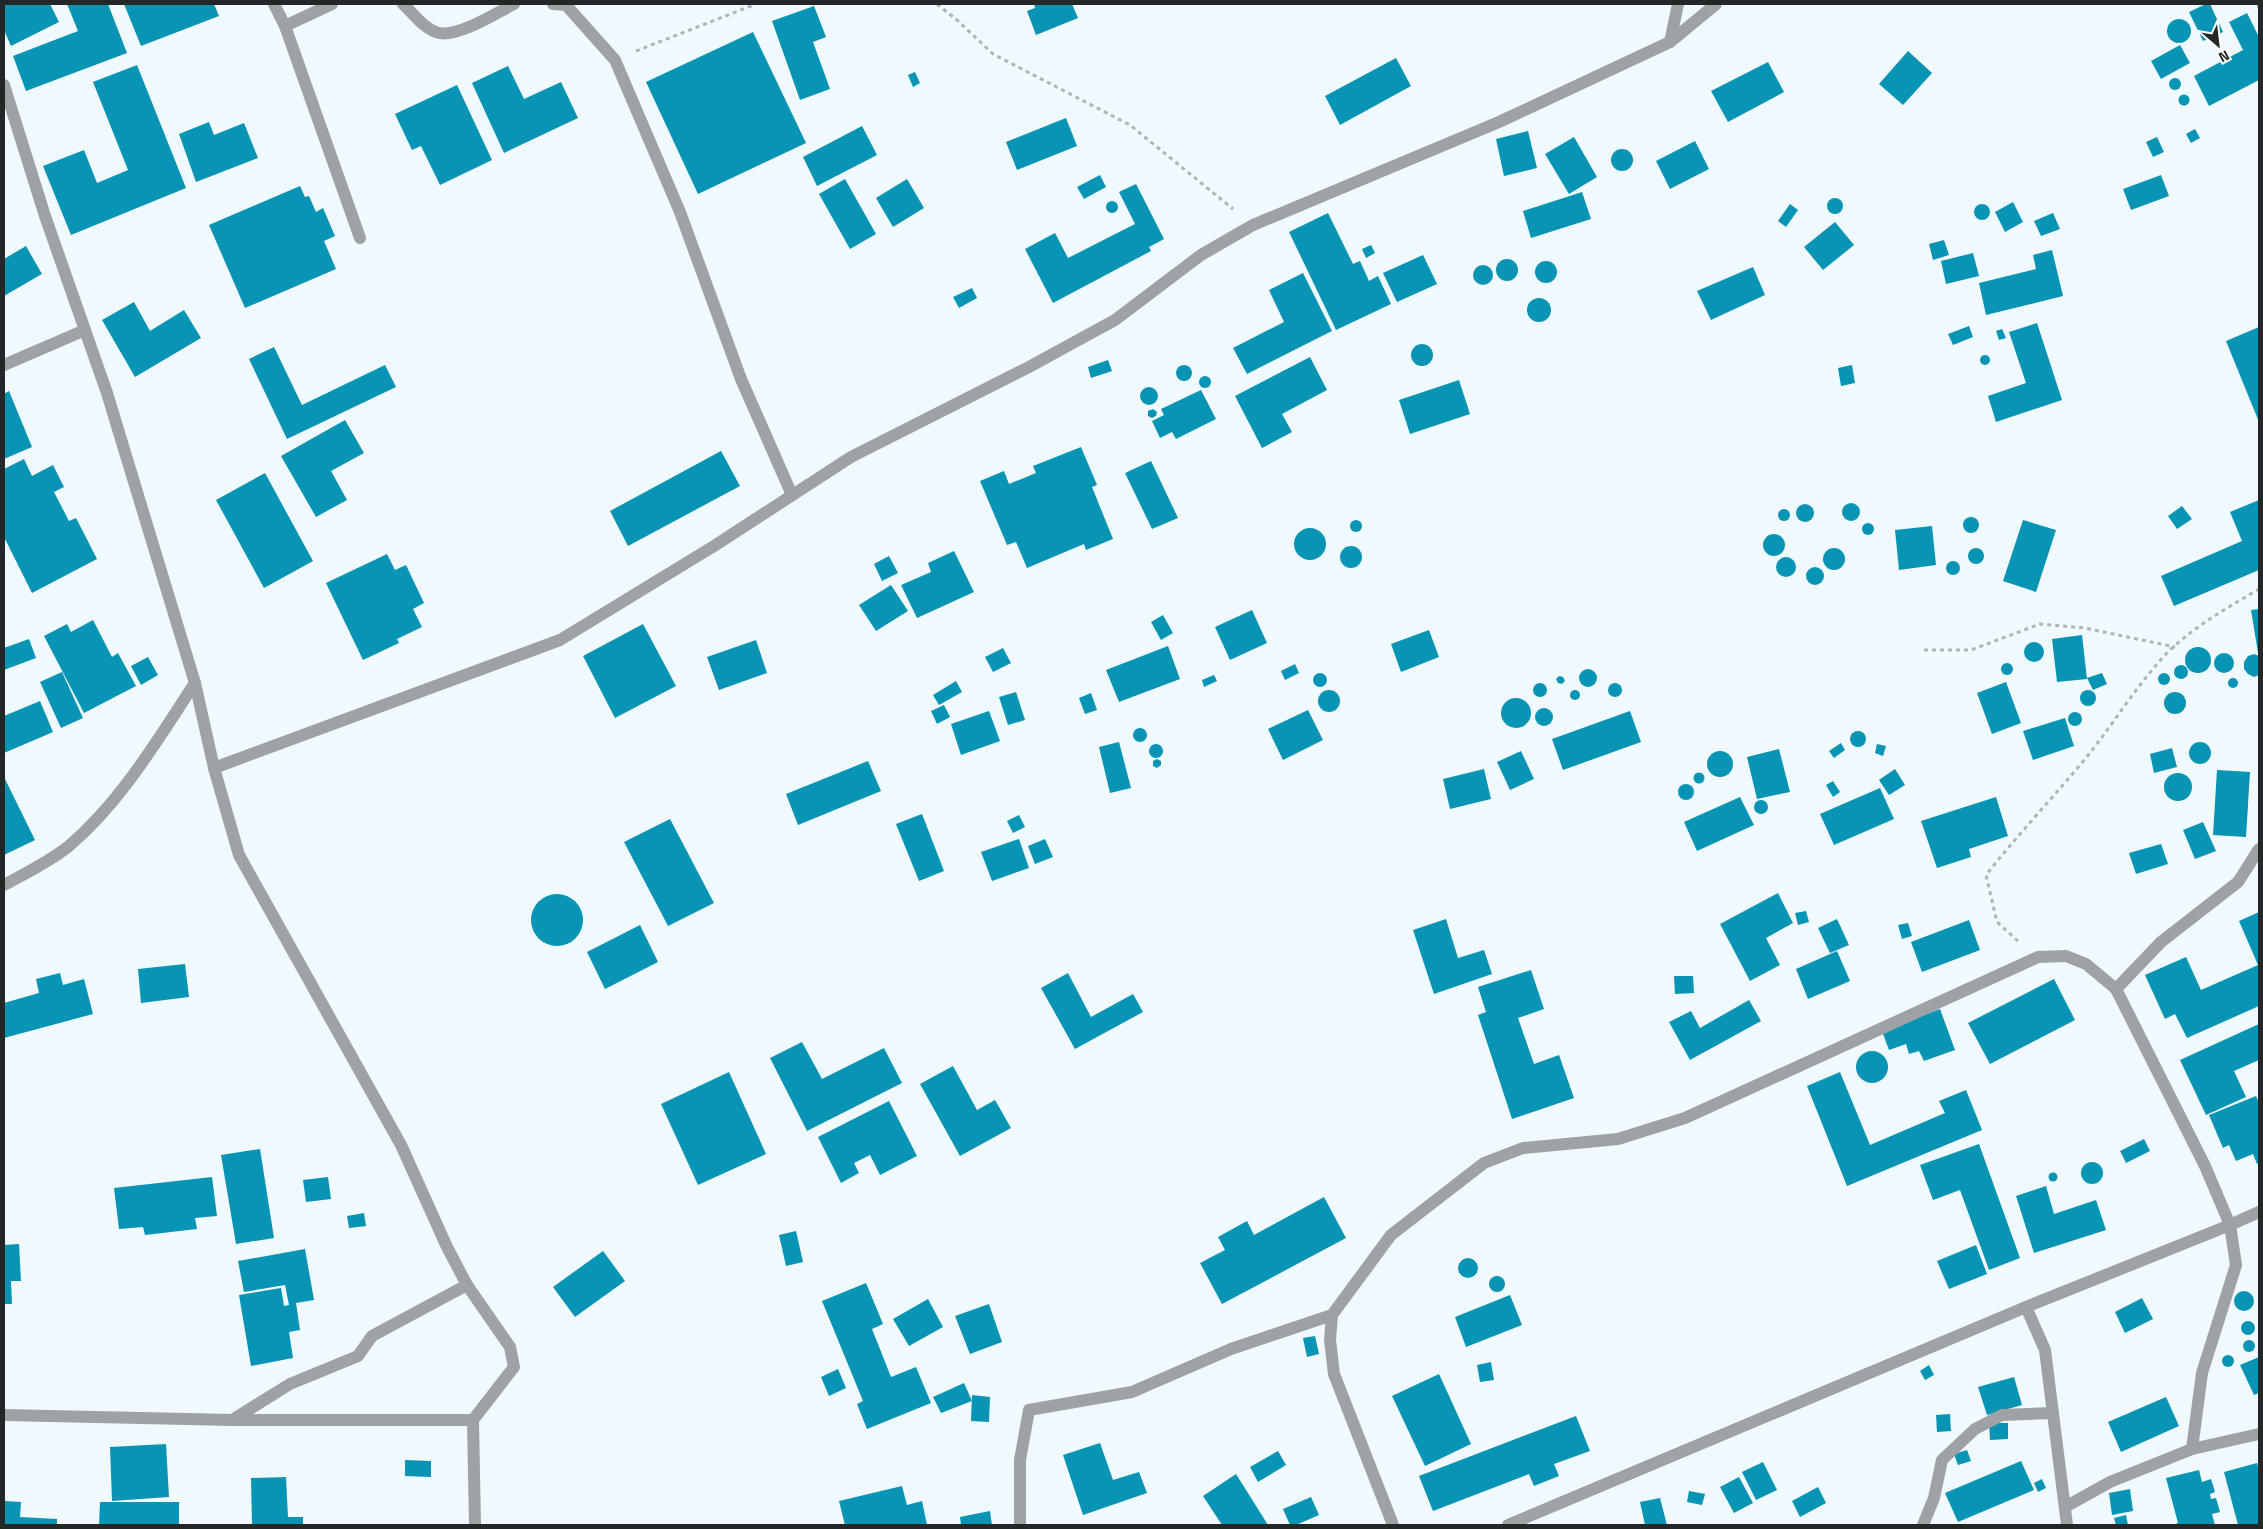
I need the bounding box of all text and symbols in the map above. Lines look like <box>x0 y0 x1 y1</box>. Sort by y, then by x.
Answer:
north arrow <box>2193 20 2243 70</box>
text: N <box>2215 45 2234 68</box>

